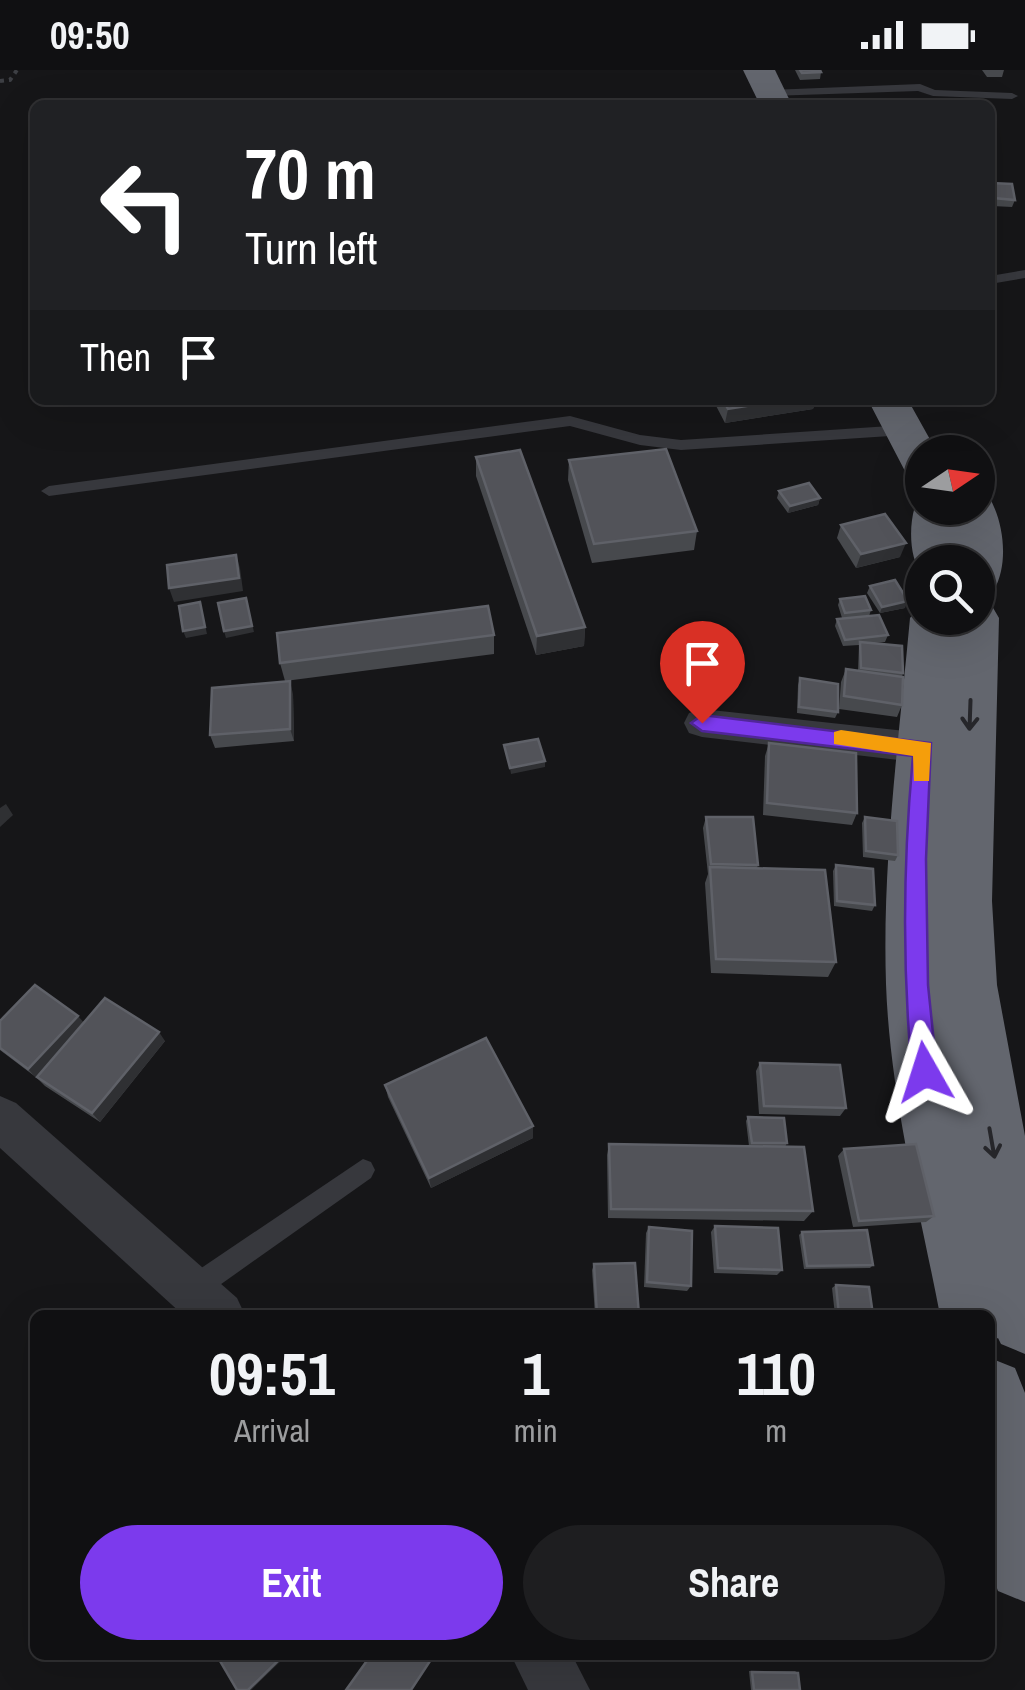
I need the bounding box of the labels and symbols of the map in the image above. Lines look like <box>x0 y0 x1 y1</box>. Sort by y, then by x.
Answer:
north arrow <box>905 435 995 525</box>
pin <box>660 621 745 724</box>
one-way arrow <box>960 698 979 730</box>
position arrow <box>873 1020 977 1124</box>
one-way arrow <box>983 1126 1002 1159</box>

